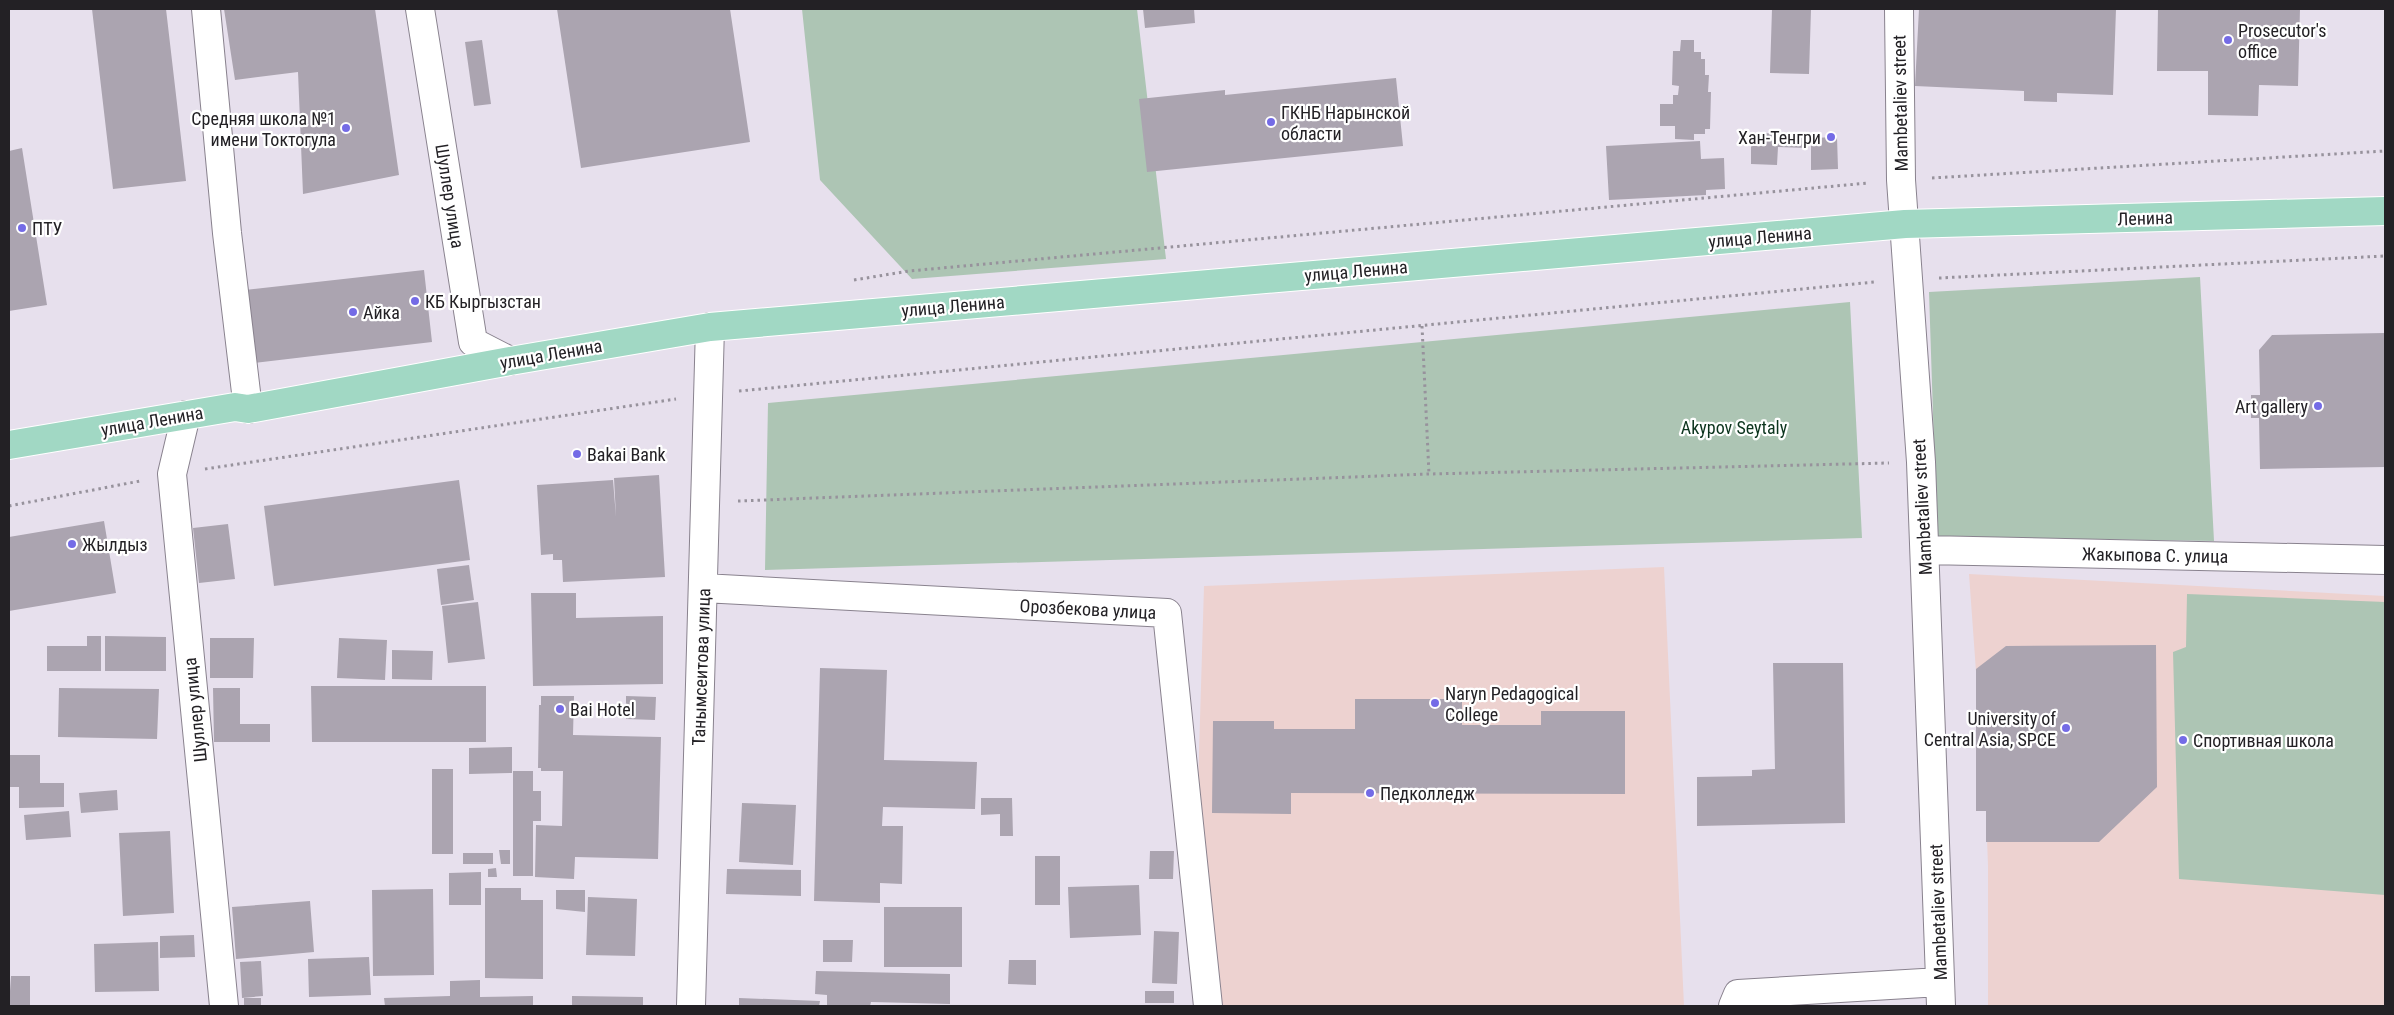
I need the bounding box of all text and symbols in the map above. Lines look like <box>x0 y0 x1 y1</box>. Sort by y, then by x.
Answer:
place label: Prosecutor's office <box>2238 20 2326 62</box>
marker: Prosecutor's office <box>2222 34 2234 46</box>
street label: Mambetaliev street <box>1888 35 1912 171</box>
place label: ГКНБ Нарынской области <box>1281 102 1410 144</box>
place label: Средняя школа №1 имени Токтогула <box>191 108 336 150</box>
marker: ГКНБ Нарынской области <box>1265 116 1277 128</box>
marker: Средняя школа №1 имени Токтогула <box>340 122 352 134</box>
place label: Хан-Тенгри <box>1738 127 1821 148</box>
marker: Хан-Тенгри <box>1825 131 1837 143</box>
street label: Шуллер улица <box>431 142 469 250</box>
street label: Ленина <box>2117 207 2173 229</box>
place label: ПТУ <box>32 218 63 239</box>
marker: ПТУ <box>16 222 28 234</box>
street label: улица Ленина <box>1708 222 1812 252</box>
street label: улица Ленина <box>1304 256 1408 286</box>
place label: КБ Кыргызстан <box>425 291 541 312</box>
street label: улица Ленина <box>901 291 1005 321</box>
marker: КБ Кыргызстан <box>409 295 421 307</box>
place label: Айка <box>363 302 400 323</box>
marker: Айка <box>347 306 359 318</box>
street label: улица Ленина <box>498 335 604 373</box>
place label: Art gallery <box>2235 396 2308 417</box>
marker: Art gallery <box>2312 400 2324 412</box>
street label: улица Ленина <box>99 402 205 440</box>
park label: Akypov Seytaly <box>1681 417 1788 438</box>
street label: Mambetaliev street <box>1908 438 1936 576</box>
place label: Bakai Bank <box>587 444 666 465</box>
marker: Bakai Bank <box>571 448 583 460</box>
place label: Жылдыз <box>82 534 148 555</box>
marker: Жылдыз <box>66 538 78 550</box>
street label: Жакыпова С. улица <box>2082 543 2228 567</box>
street label: Танымсеитова улица <box>688 588 714 746</box>
street label: Орозбекова улица <box>1019 595 1157 623</box>
street label: Шуллер улица <box>179 657 211 763</box>
place label: Naryn Pedagogical College <box>1445 683 1579 725</box>
marker: Naryn Pedagogical College <box>1429 697 1441 709</box>
place label: Bai Hotel <box>570 699 635 720</box>
marker: Bai Hotel <box>554 703 566 715</box>
place label: University of Central Asia, SPCE <box>1924 708 2056 750</box>
marker: University of Central Asia, SPCE <box>2060 722 2072 734</box>
place label: Спортивная школа <box>2193 730 2334 751</box>
marker: Спортивная школа <box>2177 734 2189 746</box>
place label: Педколледж <box>1380 783 1475 804</box>
marker: Педколледж <box>1364 787 1376 799</box>
street label: Mambetaliev street <box>1925 843 1951 981</box>

